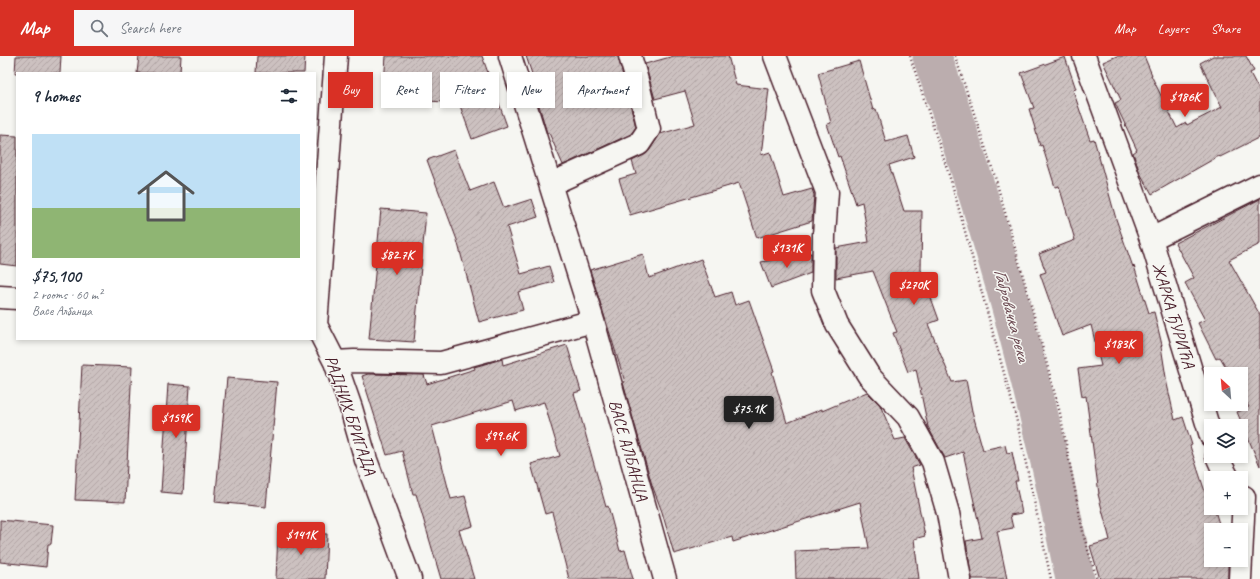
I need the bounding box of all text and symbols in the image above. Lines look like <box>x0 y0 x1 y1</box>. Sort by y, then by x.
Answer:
search box <box>74 10 354 46</box>
text: Map <box>20 16 50 40</box>
icon: search <box>88 17 110 39</box>
text: Search here <box>120 19 181 38</box>
text: Map <box>1114 20 1136 37</box>
text: Layers <box>1158 20 1189 37</box>
text: Share <box>1211 20 1240 37</box>
chip: Buy <box>328 72 373 108</box>
chip: Rent <box>381 72 432 108</box>
chip: Filters <box>440 72 499 108</box>
chip: New <box>507 72 555 108</box>
chip: Apartment <box>563 72 642 108</box>
pin: $186K <box>1157 84 1213 118</box>
icon: filters <box>278 85 300 107</box>
text: 9 homes <box>32 86 80 107</box>
text: $186K <box>1170 89 1200 105</box>
icon: home <box>130 160 202 232</box>
pin: $131K <box>759 235 815 269</box>
text: $131K <box>772 240 802 256</box>
pin: $82.7K <box>364 242 430 276</box>
text: $82.7K <box>381 247 413 263</box>
street label: ЖАРКА ЂУРИЋА <box>1147 260 1200 372</box>
text: $75,100 <box>32 266 81 287</box>
water label: Габровачка река <box>989 266 1036 366</box>
pin: $270K <box>886 272 942 306</box>
text: $270K <box>899 277 929 293</box>
text: 2 rooms · 60 m² <box>32 287 102 303</box>
text: Васе Албанца <box>32 303 92 319</box>
pin: $183K <box>1091 331 1147 365</box>
text: $183K <box>1104 336 1134 352</box>
street label: РАДНИХ БРИГАДА <box>320 353 381 478</box>
north arrow <box>1204 367 1248 411</box>
map controls <box>1204 367 1248 567</box>
pin: $75.1K <box>716 396 782 430</box>
street label: ВАСЕ АЛБАНЦА <box>604 397 653 503</box>
text: $75.1K <box>733 401 765 417</box>
pin: $159K <box>148 405 204 439</box>
text: $159K <box>161 410 191 426</box>
button: layers <box>1204 419 1248 463</box>
pin: $99.6K <box>468 423 534 457</box>
text: $99.6K <box>485 428 517 444</box>
button: + <box>1204 471 1248 515</box>
pin: $141K <box>273 522 329 556</box>
button: − <box>1204 523 1248 567</box>
text: $141K <box>286 527 316 543</box>

